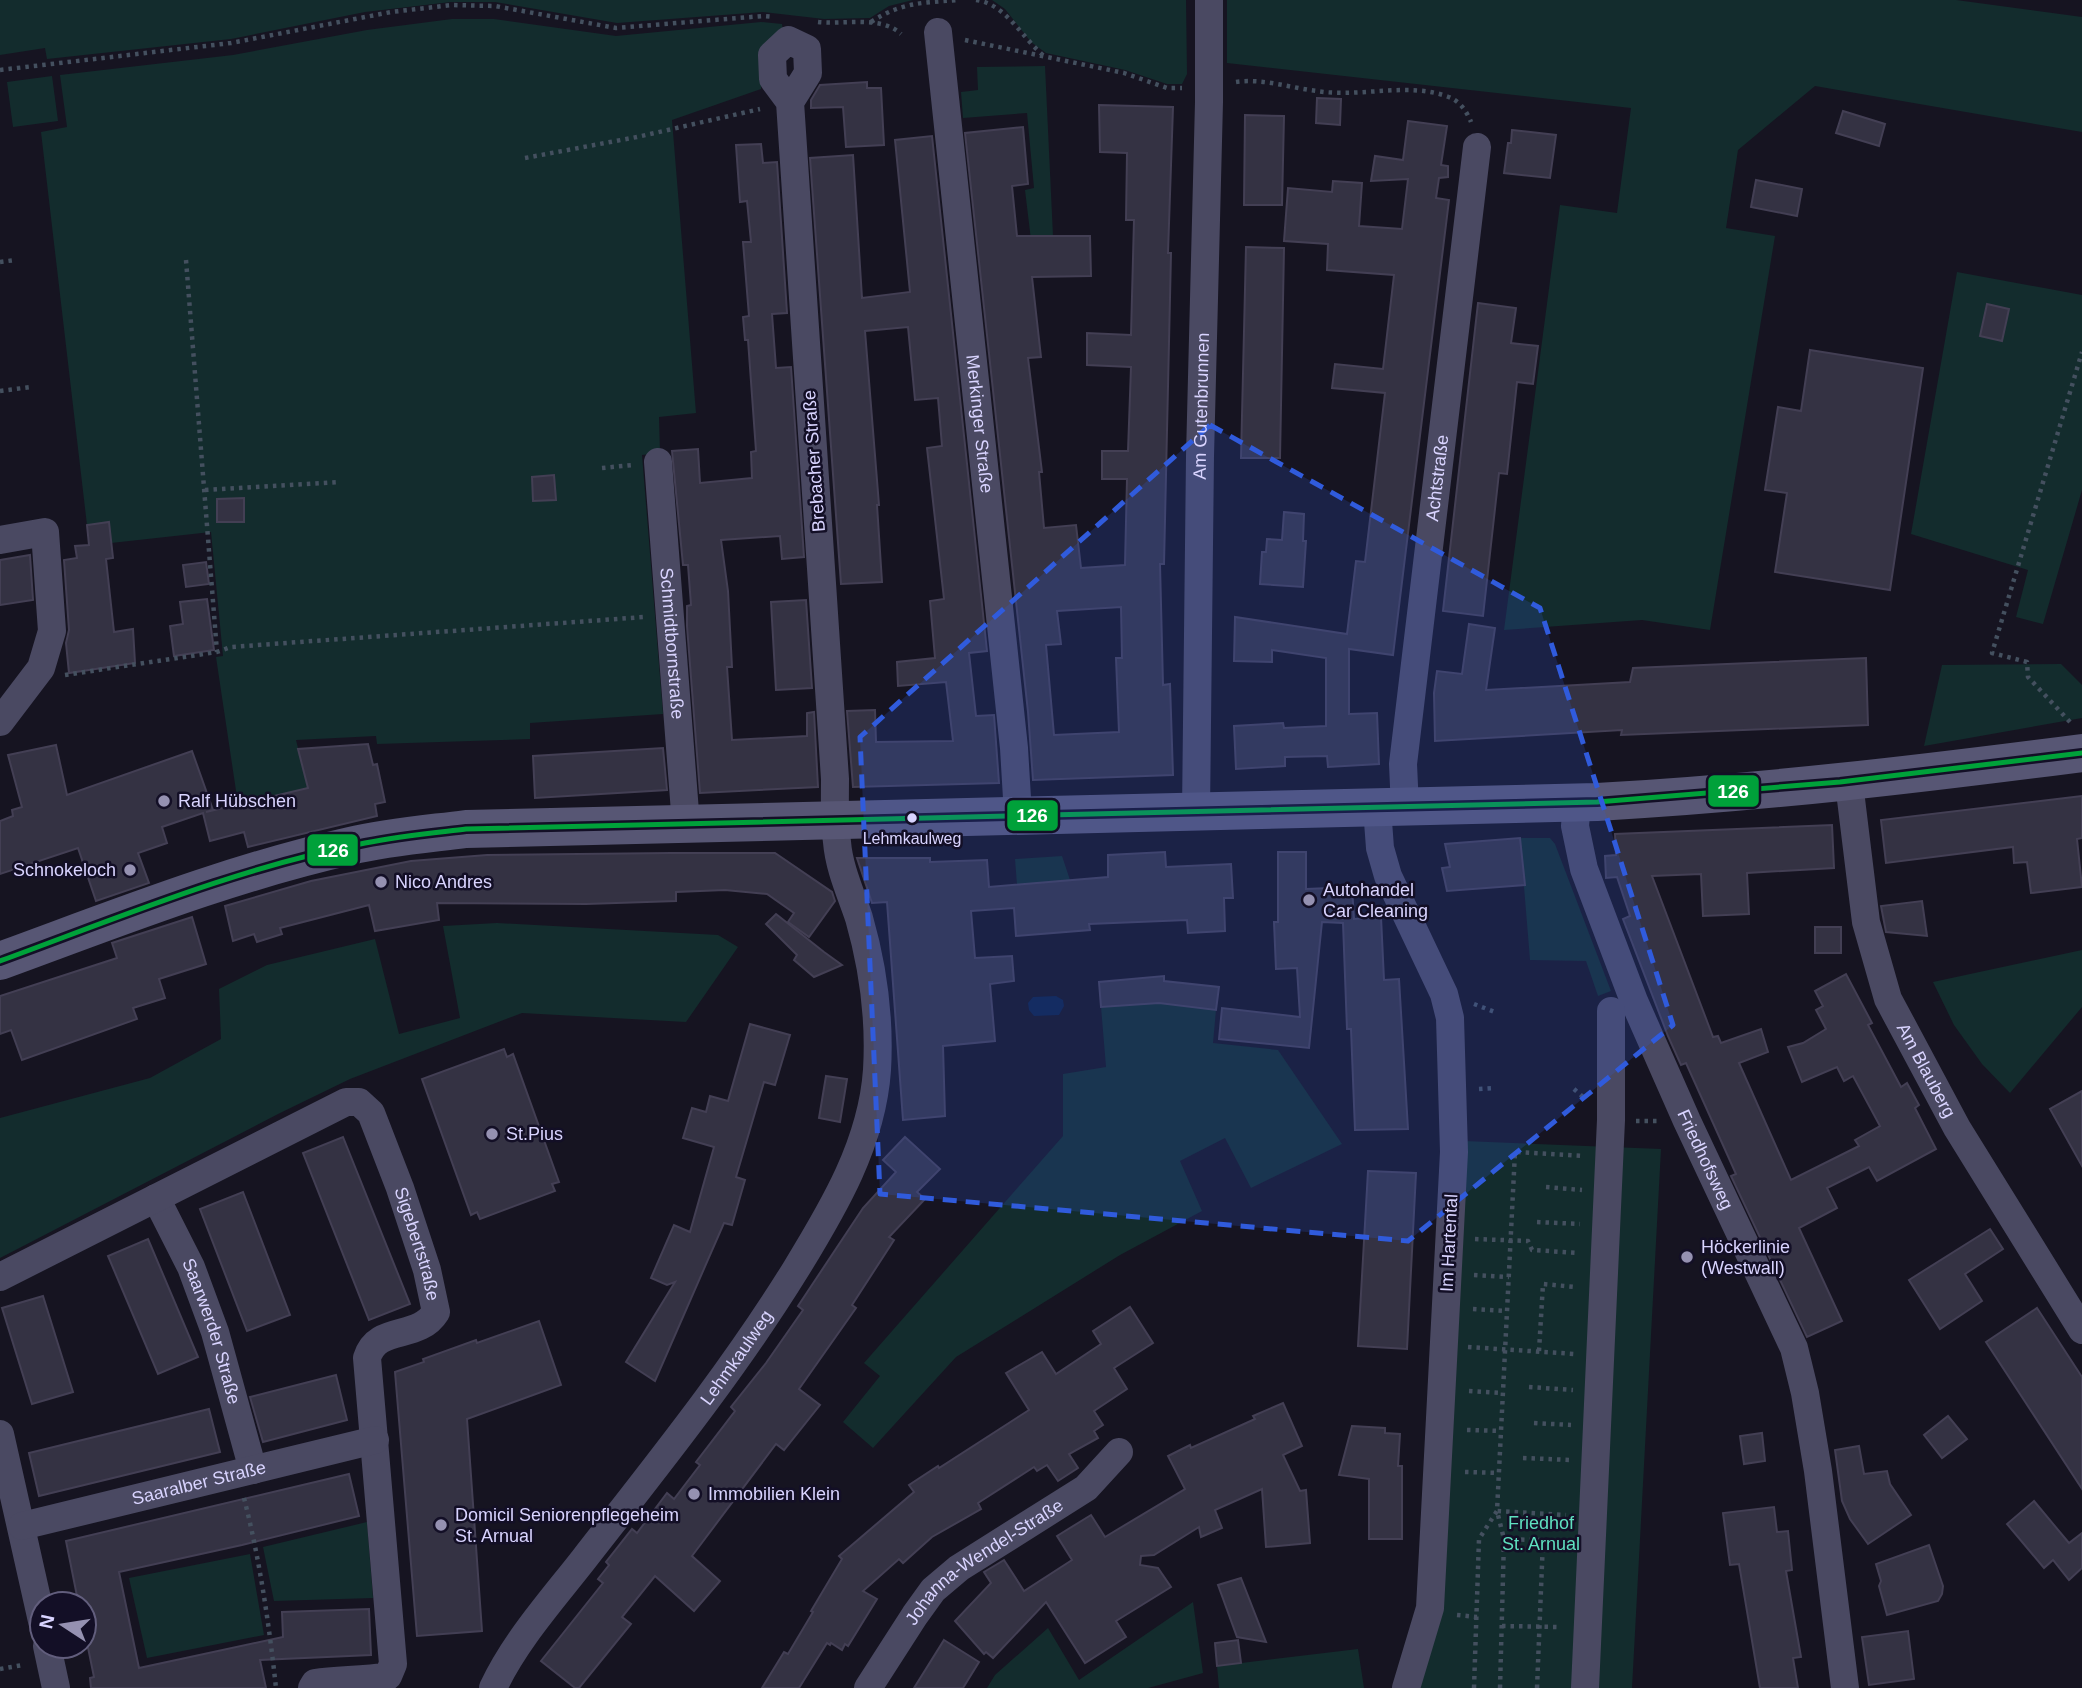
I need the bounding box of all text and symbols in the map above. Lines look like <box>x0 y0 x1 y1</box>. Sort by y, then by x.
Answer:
street label: Am Gutenbrunnen <box>1190 332 1213 480</box>
street label: Merkinger Straße <box>962 354 997 494</box>
street label: Brebacher Straße <box>799 389 829 533</box>
street label: Achtstraße <box>1422 434 1452 523</box>
street label: Schmidtbornstraße <box>656 567 688 720</box>
line badge: 126 <box>1707 774 1760 808</box>
text: 126 <box>1717 781 1749 802</box>
place label: Ralf Hübschen <box>178 791 296 811</box>
marker: Ralf Hübschen <box>156 793 172 809</box>
line badge: 126 <box>1006 799 1059 832</box>
text: 126 <box>1016 805 1048 826</box>
marker: Lehmkaulweg <box>905 811 919 825</box>
place label: Lehmkaulweg <box>863 830 961 847</box>
line badge: 126 <box>306 833 359 867</box>
text: 126 <box>317 840 349 861</box>
place label: Schnokeloch <box>13 860 116 880</box>
marker: Schnokeloch <box>122 862 138 878</box>
place label: Nico Andres <box>395 872 492 892</box>
marker: Nico Andres <box>373 874 389 890</box>
place label: Autohandel Car Cleaning <box>1323 880 1428 921</box>
marker: Autohandel Car Cleaning <box>1301 892 1317 908</box>
street label: Am Blauberg <box>1893 1020 1960 1121</box>
street label: Friedhofsweg <box>1673 1107 1737 1213</box>
place label: St.Pius <box>506 1124 563 1144</box>
marker: St.Pius <box>484 1126 500 1142</box>
street label: Sigebertstraße <box>390 1184 443 1303</box>
street label: Im Hartental <box>1436 1194 1462 1292</box>
place label: Höckerlinie (Westwall) <box>1701 1237 1790 1278</box>
marker: Höckerlinie (Westwall) <box>1679 1249 1695 1265</box>
street label: Saarwerder Straße <box>178 1255 244 1406</box>
street label: Lehmkaulweg <box>696 1306 777 1409</box>
street label: Saaralber Straße <box>130 1457 268 1509</box>
place label: Immobilien Klein <box>708 1484 840 1504</box>
marker: Immobilien Klein <box>686 1486 702 1502</box>
street label: Johanna-Wendel-Straße <box>901 1495 1067 1629</box>
place label: Domicil Seniorenpflegeheim St. Arnual <box>455 1505 679 1546</box>
park label: Friedhof St. Arnual <box>1502 1513 1580 1554</box>
marker: Domicil Seniorenpflegeheim St. Arnual <box>433 1517 449 1533</box>
north arrow <box>28 1590 98 1660</box>
text: N <box>35 1613 59 1630</box>

